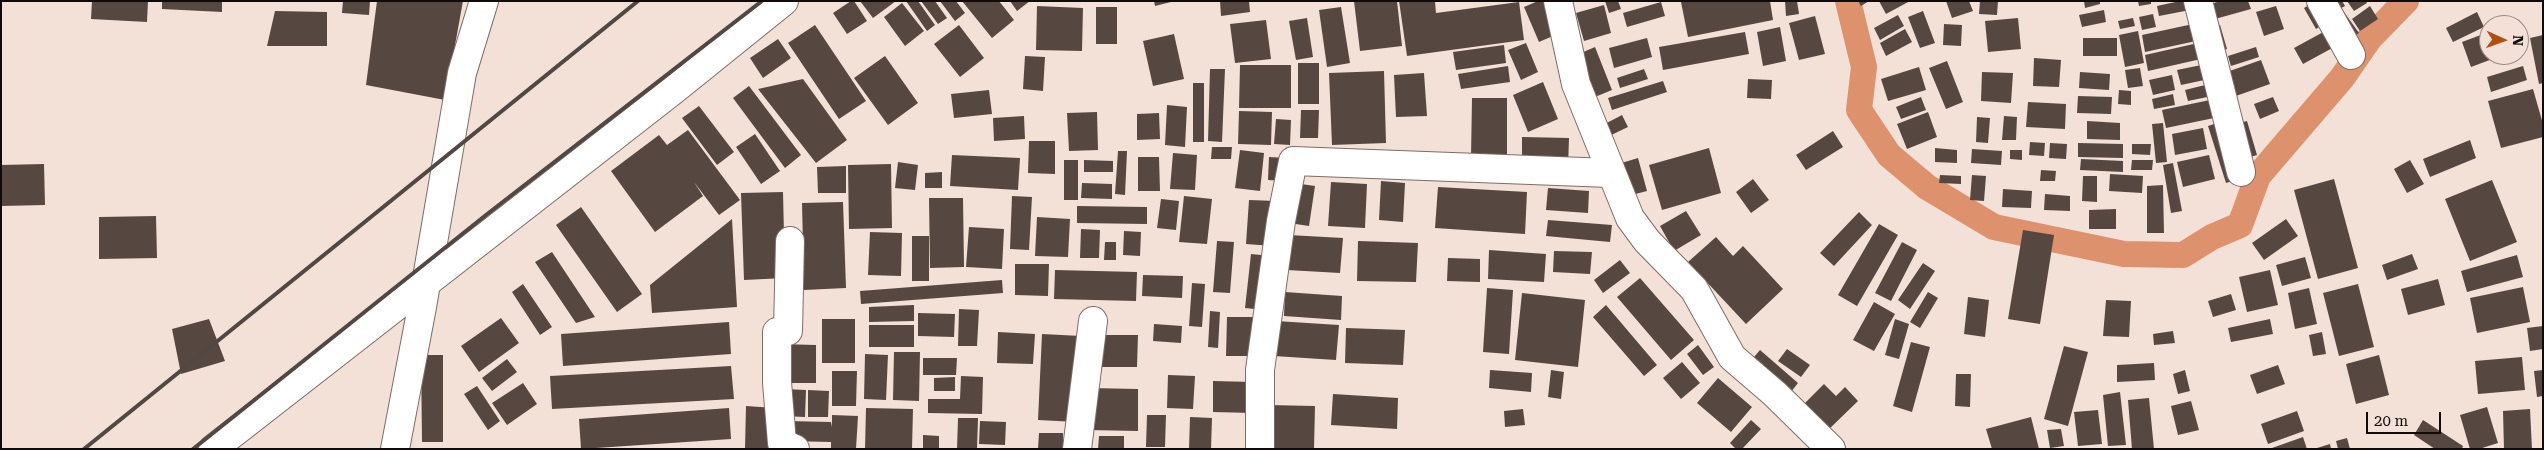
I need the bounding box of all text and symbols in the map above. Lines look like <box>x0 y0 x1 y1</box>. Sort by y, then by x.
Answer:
north arrow <box>2479 15 2529 65</box>
text: N <box>2510 35 2526 46</box>
scale bar <box>2369 402 2444 434</box>
text: 20 m <box>2374 412 2408 430</box>

